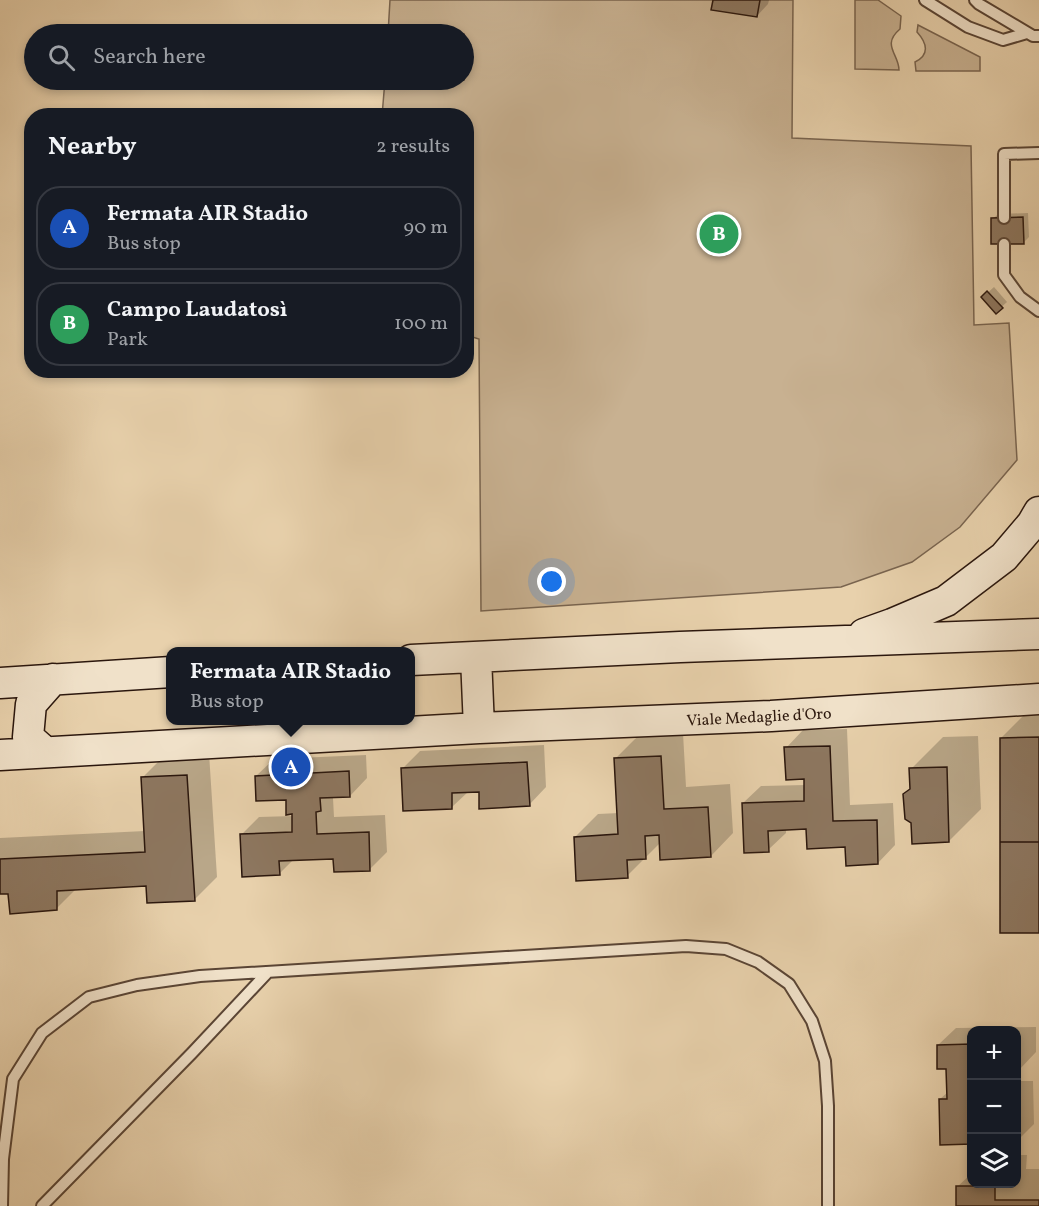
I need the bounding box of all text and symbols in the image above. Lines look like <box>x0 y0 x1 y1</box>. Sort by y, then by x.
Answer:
search box <box>24 24 474 90</box>
icon: search <box>45 41 78 74</box>
text: Search here <box>93 42 206 73</box>
text: Nearby <box>48 129 137 165</box>
text: 2 results <box>376 133 450 161</box>
text: Fermata AIR Stadio <box>107 199 308 230</box>
pin: B <box>700 212 738 256</box>
text: A <box>62 214 77 242</box>
text: 90 m <box>404 214 448 242</box>
text: Bus stop <box>107 230 181 258</box>
text: Campo Laudatosì <box>107 295 287 326</box>
text: B <box>63 310 76 338</box>
text: 100 m <box>394 310 448 338</box>
text: Park <box>107 326 148 354</box>
your location <box>537 567 566 596</box>
popup <box>166 647 415 725</box>
text: Fermata AIR Stadio <box>190 657 391 688</box>
text: Bus stop <box>190 688 264 716</box>
street label: Viale Medaglie d'Oro <box>686 703 832 733</box>
pin: A <box>272 744 310 789</box>
map controls <box>967 1026 1021 1188</box>
button: + <box>967 1026 1021 1080</box>
button: − <box>967 1080 1021 1134</box>
button: layers <box>967 1134 1021 1188</box>

